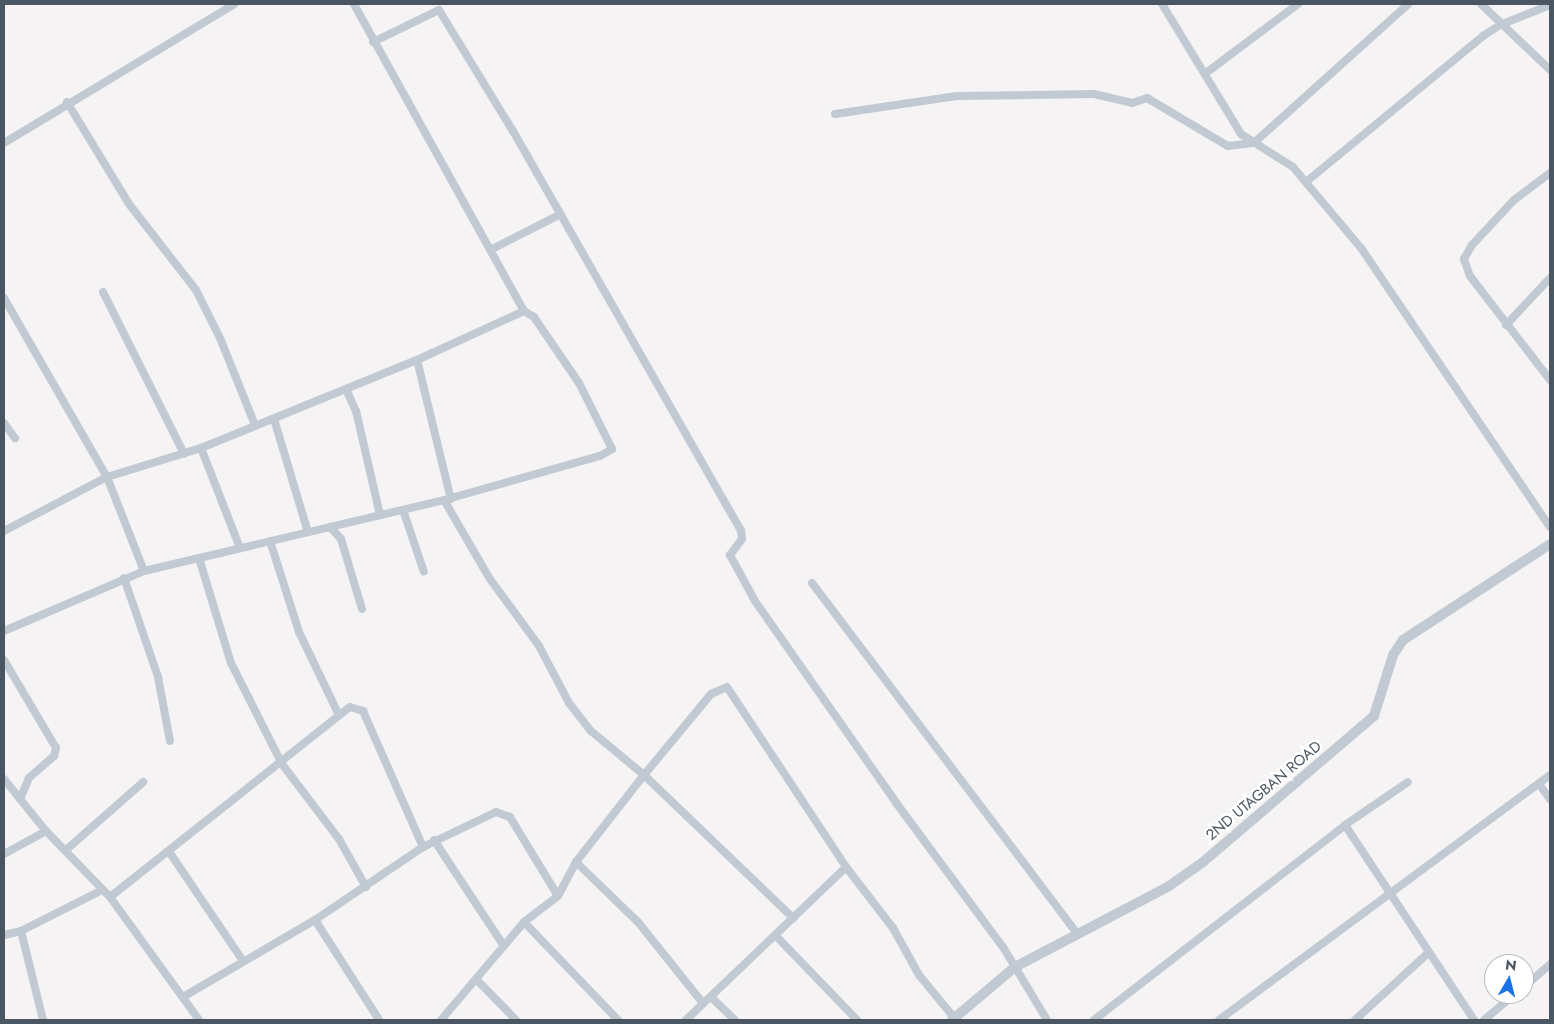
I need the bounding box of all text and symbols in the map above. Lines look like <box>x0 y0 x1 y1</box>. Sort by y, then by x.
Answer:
street label: 2ND UTAGBAN ROAD <box>1203 738 1325 844</box>
north arrow <box>1484 954 1534 1004</box>
text: N <box>1504 954 1518 976</box>

